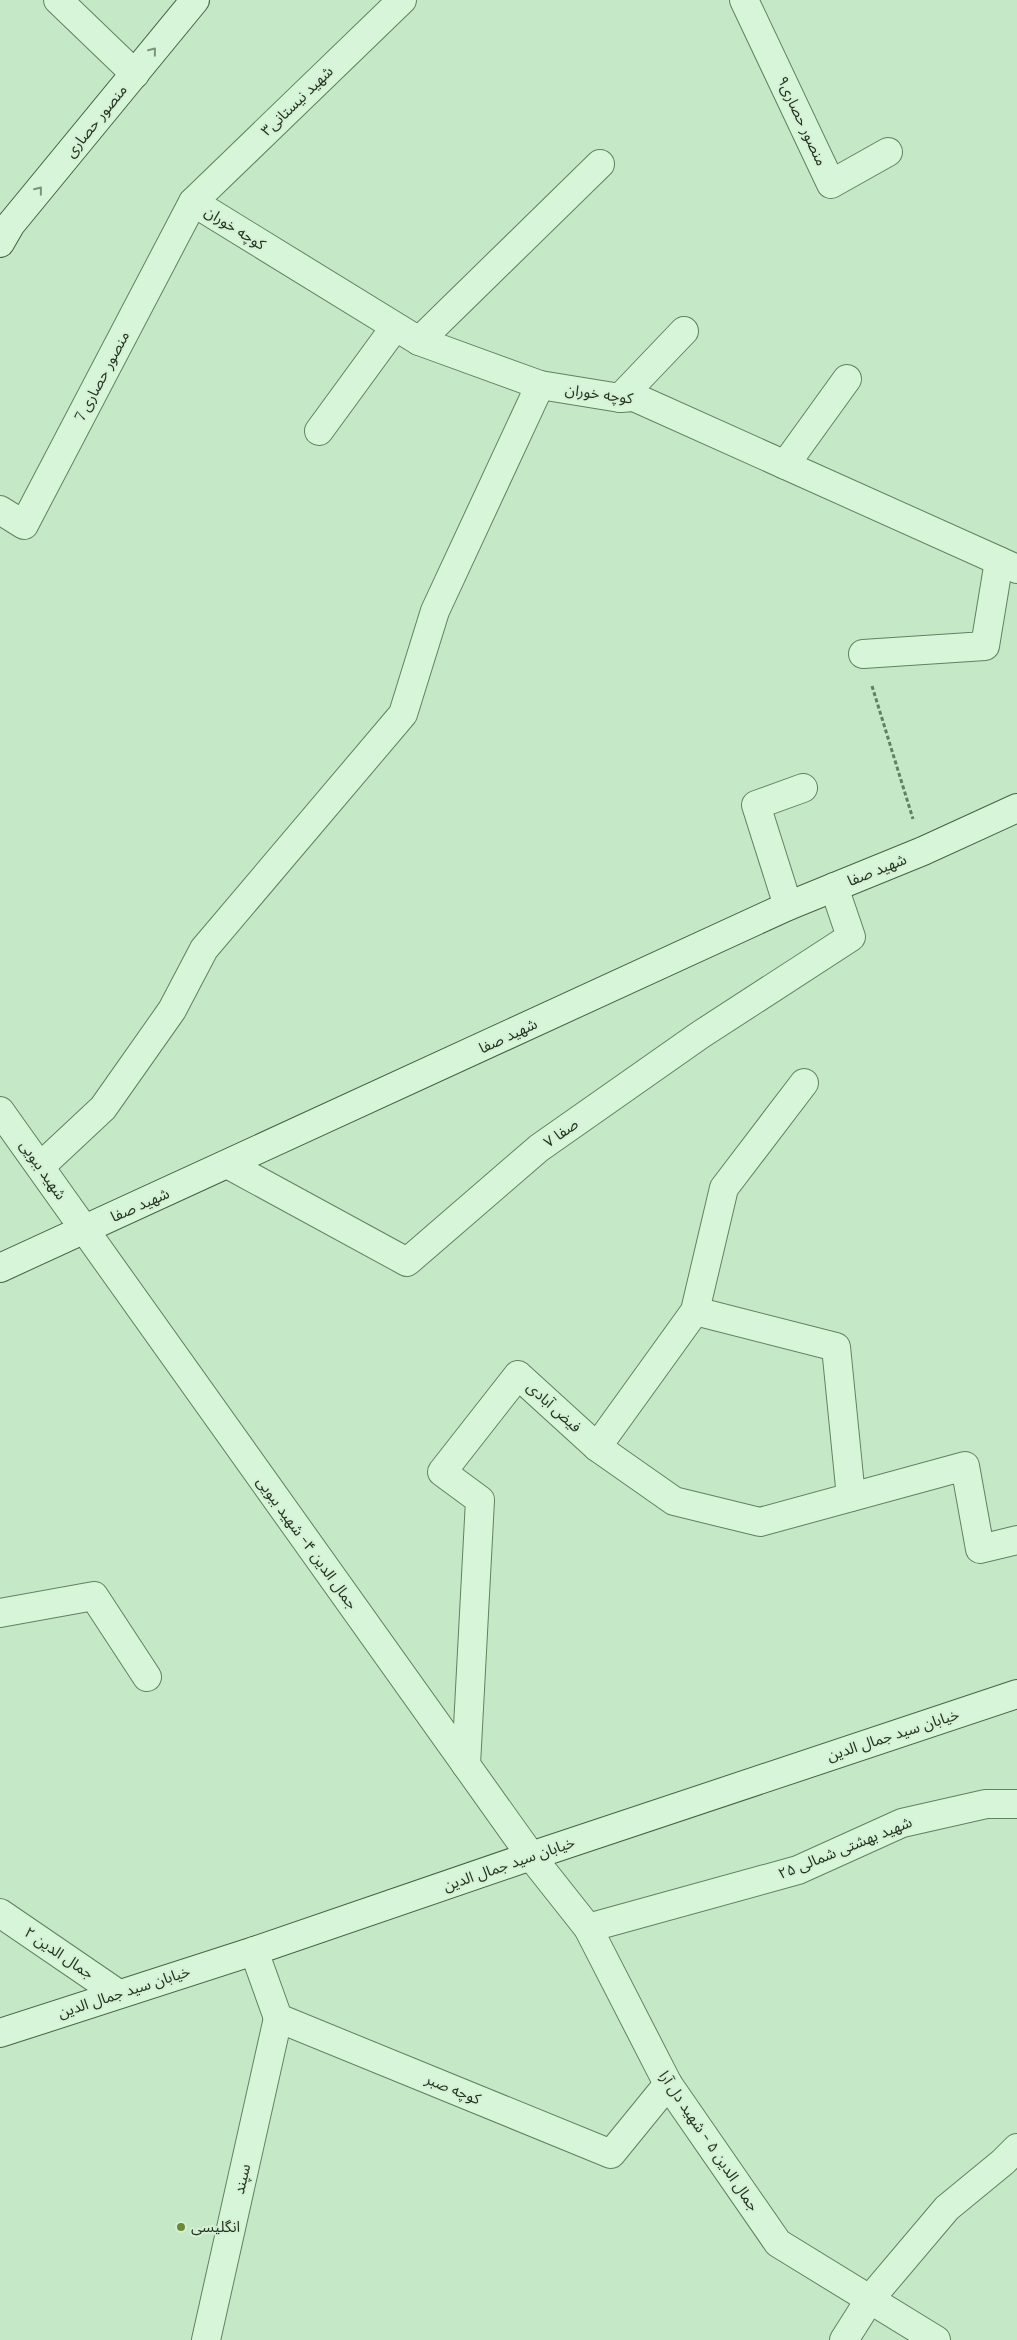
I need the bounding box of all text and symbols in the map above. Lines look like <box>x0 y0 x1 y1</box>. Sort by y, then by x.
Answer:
one-way arrow <box>148 48 156 57</box>
street label: شهید نیستانی۳ <box>257 61 337 140</box>
street label: منصور حصاری۹ <box>773 73 832 169</box>
street label: منصور حصاری <box>60 80 131 161</box>
one-way arrow <box>34 187 42 196</box>
street label: کوچه خوران <box>201 201 270 255</box>
street label: منصور حصاری 7 <box>70 328 133 424</box>
street label: کوچه خوران <box>564 379 635 409</box>
street label: شهید صفا <box>844 849 909 890</box>
street label: شهید صفا <box>476 1014 540 1057</box>
street label: صفا ۷ <box>540 1114 582 1151</box>
street label: شهید ببویی <box>16 1136 71 1203</box>
street label: شهید صفا <box>108 1183 172 1226</box>
street label: فیض آبادی <box>523 1377 586 1436</box>
street label: جمال الدین ۴- شهید ببویی <box>253 1473 362 1613</box>
street label: خیابان سید جمال الدین <box>824 1704 961 1765</box>
street label: ۲۵ شهید بهشتی شمالی <box>775 1812 915 1883</box>
street label: خیابان سید جمال الدین <box>441 1832 577 1895</box>
street label: جمال الدین ۲ <box>21 1922 98 1983</box>
street label: خیابان سید جمال الدین <box>55 1961 192 2022</box>
street label: جمال الدین ۵ - شهید دل آرا <box>655 2067 764 2215</box>
street label: کوچه صبر <box>421 2068 484 2109</box>
street label: سپند <box>229 2162 255 2196</box>
place label: انگلیسی <box>191 2217 240 2236</box>
marker: انگلیسی <box>175 2221 187 2233</box>

